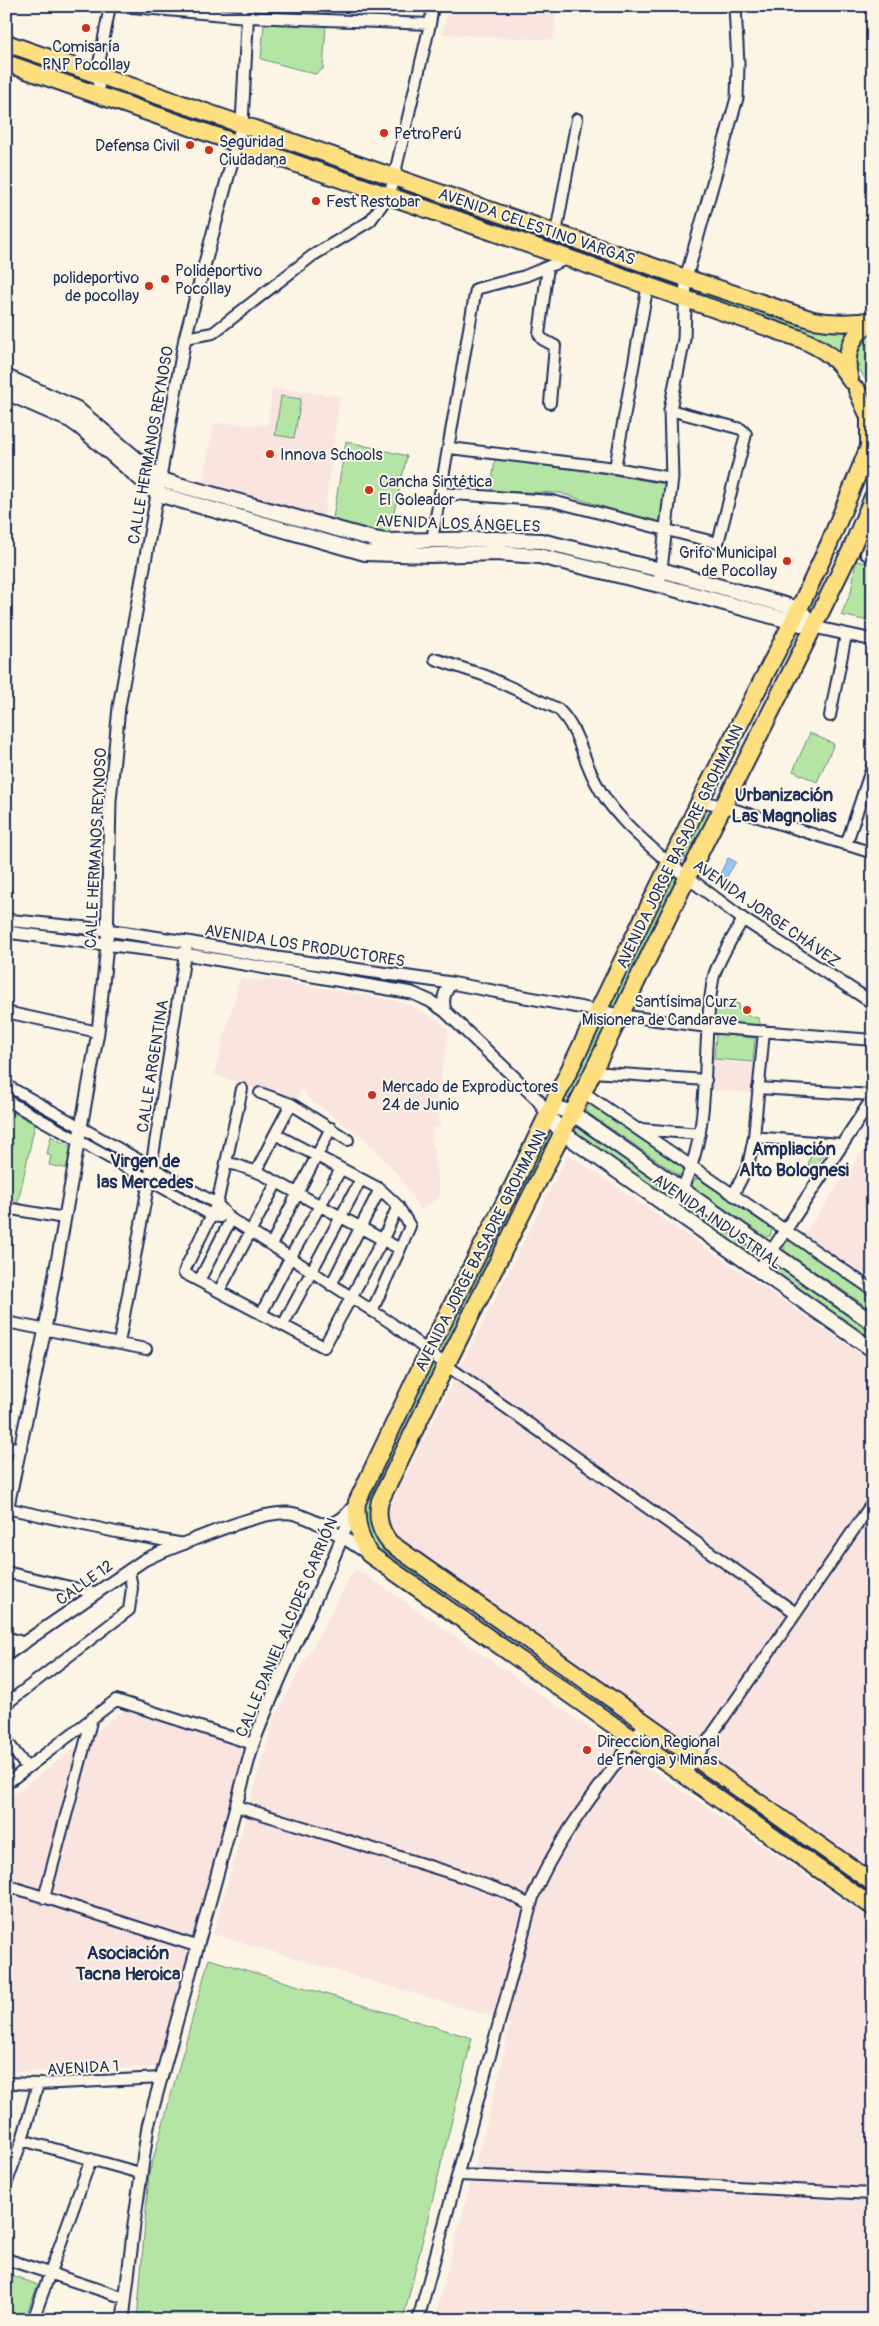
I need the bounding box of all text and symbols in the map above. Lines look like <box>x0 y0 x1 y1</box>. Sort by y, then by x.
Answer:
marker: Comisaría PNP Pocollay <box>80 22 92 34</box>
place label: Comisaría PNP Pocollay <box>42 37 130 75</box>
place label: PetroPerú <box>394 124 462 144</box>
marker: PetroPerú <box>378 127 390 139</box>
place label: Seguridad Ciudadana <box>219 132 286 170</box>
place label: Defensa Civil <box>95 136 180 156</box>
marker: Defensa Civil <box>184 139 196 151</box>
marker: Seguridad Ciudadana <box>203 144 215 156</box>
street label: AVENIDA CELESTINO VARGAS <box>436 184 638 270</box>
place label: Fest Restobar <box>326 192 421 212</box>
marker: Fest Restobar <box>310 195 322 207</box>
place label: Polideportivo Pocollay <box>175 261 263 299</box>
place label: polideportivo de pocollay <box>53 268 139 306</box>
marker: Polideportivo Pocollay <box>159 273 171 285</box>
marker: polideportivo de pocollay <box>143 280 155 292</box>
street label: CALLE HERMANOS REYNOSO <box>124 345 178 546</box>
place label: Innova Schools <box>280 445 383 465</box>
marker: Innova Schools <box>264 448 276 460</box>
place label: Cancha Sintética El Goleador <box>379 472 492 510</box>
marker: Cancha Sintética El Goleador <box>363 484 375 496</box>
street label: AVENIDA LOS ÁNGELES <box>375 511 541 537</box>
place label: Grifo Municipal de Pocollay <box>679 543 777 581</box>
marker: Grifo Municipal de Pocollay <box>781 555 793 567</box>
street label: AVENIDA JORGE BASADRE GROHMANN <box>612 721 748 972</box>
street label: CALLE HERMANOS REYNOSO <box>81 747 111 949</box>
district label: Urbanización Las Magnolias <box>732 784 837 828</box>
street label: AVENIDA JORGE CHÁVEZ <box>689 855 844 972</box>
street label: AVENIDA LOS PRODUCTORES <box>203 920 406 972</box>
place label: Santísima Curz Misionera de Candarave <box>582 992 737 1030</box>
street label: CALLE ARGENTINA <box>133 998 173 1134</box>
marker: Santísima Curz Misionera de Candarave <box>741 1004 753 1016</box>
place label: Mercado de Exproductores 24 de Junio <box>382 1077 558 1115</box>
marker: Mercado de Exproductores 24 de Junio <box>366 1089 378 1101</box>
street label: AVENIDA JORGE BASADRE GROHMANN <box>411 1126 551 1375</box>
district label: Ampliación Alto Bolognesi <box>739 1138 849 1182</box>
district label: Virgen de las Mercedes <box>97 1150 194 1194</box>
street label: AVENIDA INDUSTRIAL <box>649 1170 786 1274</box>
street label: CALLE DANIEL ALCIDES CARRIÓN <box>231 1514 342 1740</box>
street label: CALLE 12 <box>52 1556 117 1610</box>
place label: Direccion Regional de Energia y Minas <box>597 1732 720 1770</box>
marker: Direccion Regional de Energia y Minas <box>581 1744 593 1756</box>
district label: Asociación Tacna Heroica <box>75 1942 181 1986</box>
street label: AVENIDA 1 <box>47 2056 120 2080</box>

